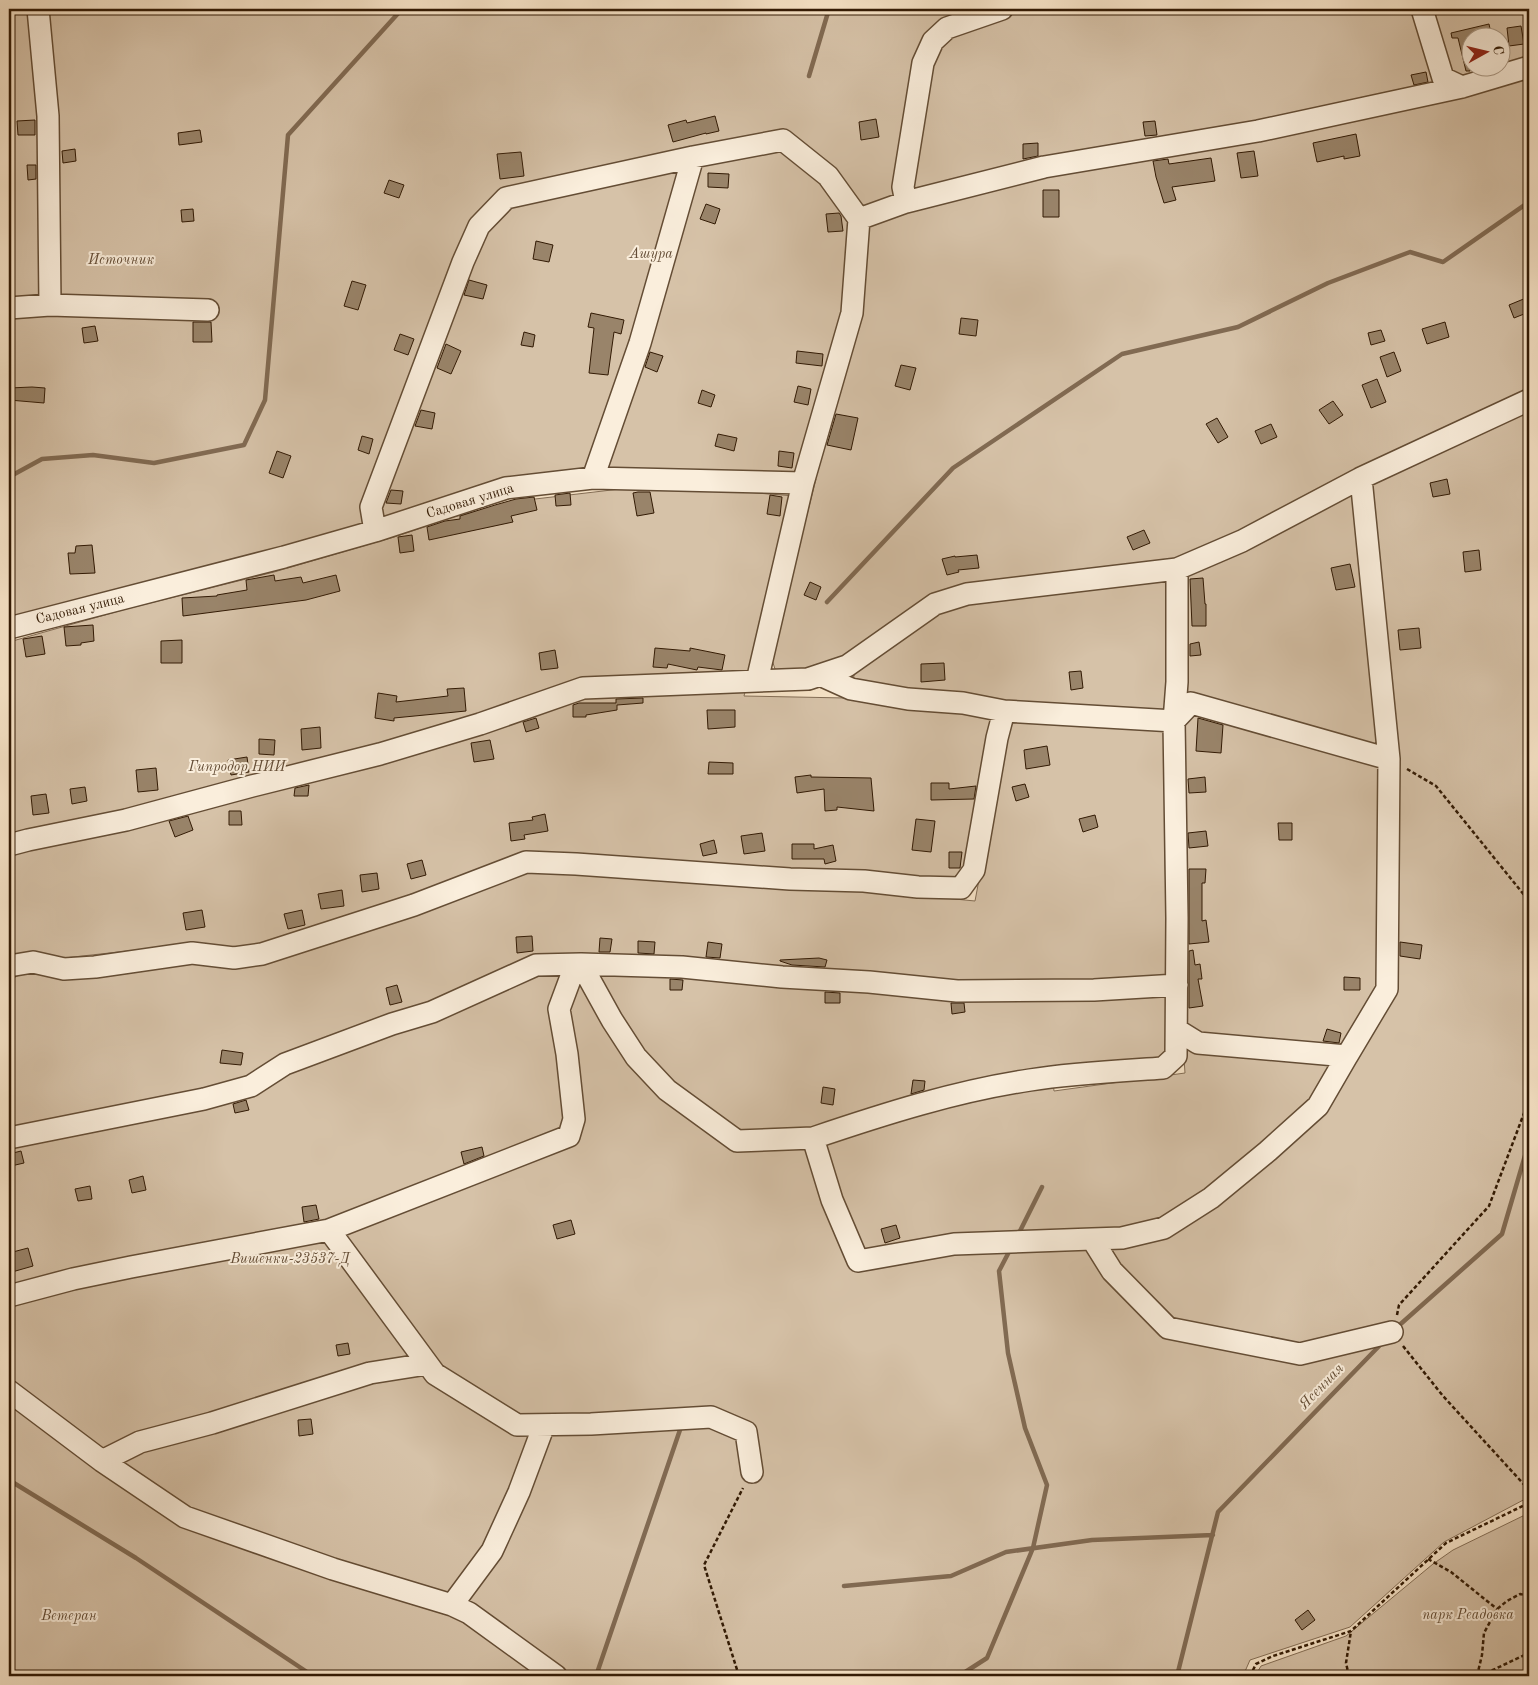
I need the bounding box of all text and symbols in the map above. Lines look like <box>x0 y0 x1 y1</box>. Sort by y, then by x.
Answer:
north arrow <box>1460 28 1510 78</box>
text: С <box>1490 45 1505 56</box>
park label: Ашура <box>628 247 673 262</box>
park label: Источник <box>87 253 154 267</box>
street label: Садовая улица <box>425 481 516 521</box>
street label: Садовая улица <box>34 591 126 627</box>
park label: Гипродор НИИ <box>188 760 287 775</box>
park label: Вишенки-23537-Д <box>229 1251 351 1267</box>
water label: Ясенная <box>1297 1361 1347 1413</box>
park label: парк Реадовка <box>1422 1608 1514 1623</box>
park label: Ветеран <box>40 1609 97 1624</box>

